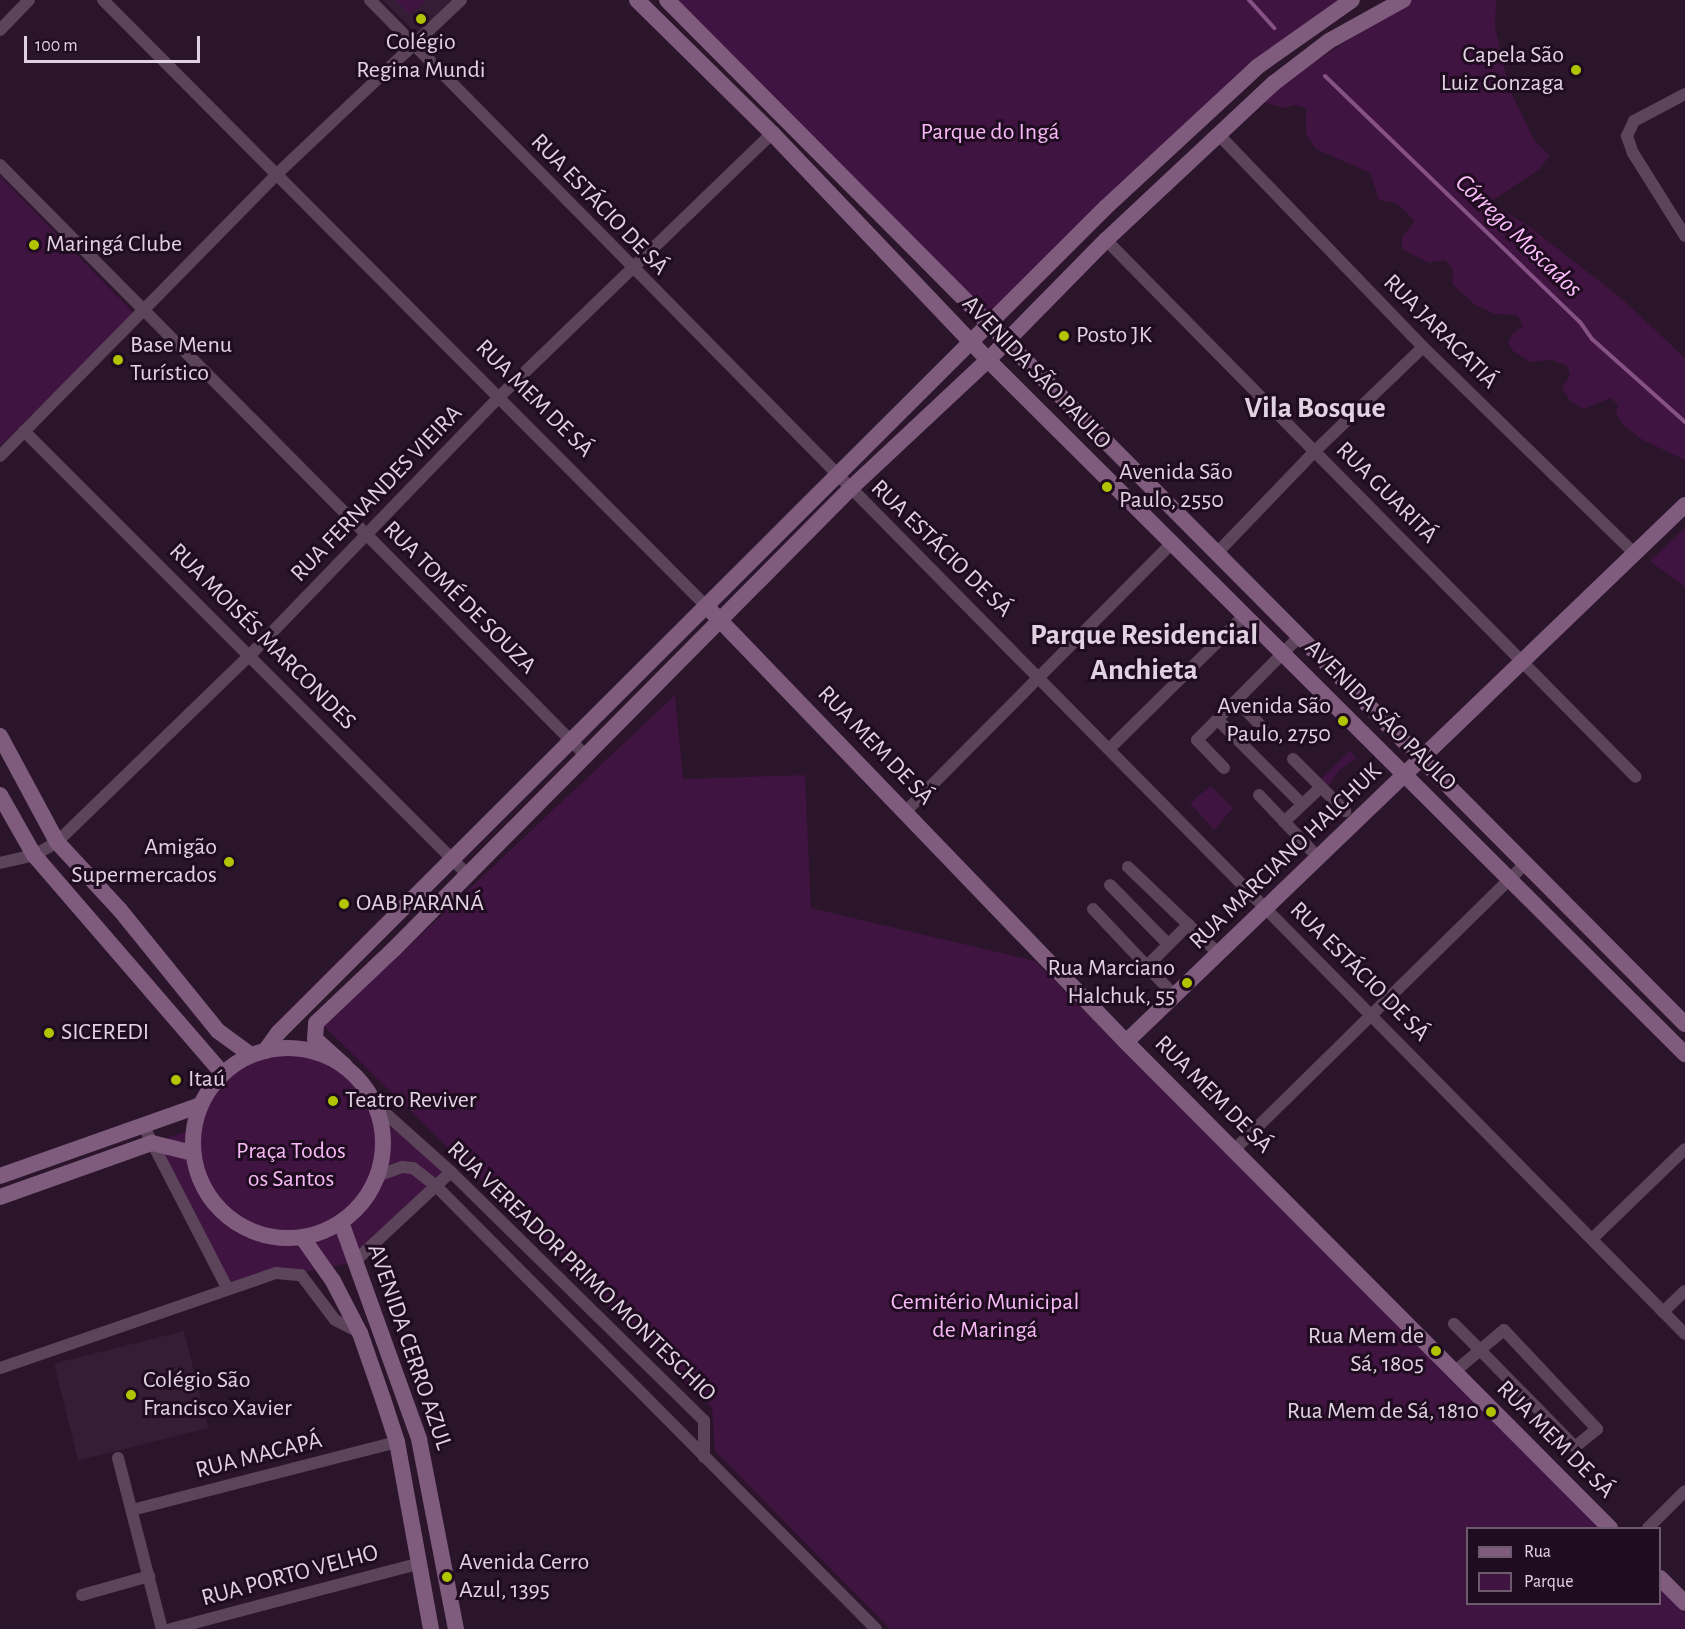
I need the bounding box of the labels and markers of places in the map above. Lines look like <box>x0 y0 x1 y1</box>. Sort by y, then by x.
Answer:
marker: Colégio Regina Mundi <box>414 12 428 26</box>
place label: Colégio Regina Mundi <box>356 29 486 85</box>
place label: Capela São Luiz Gonzaga <box>1441 42 1564 98</box>
marker: Capela São Luiz Gonzaga <box>1569 63 1583 77</box>
place label: Maringá Clube <box>46 231 182 259</box>
marker: Maringá Clube <box>27 238 41 252</box>
place label: Posto JK <box>1076 322 1152 350</box>
marker: Posto JK <box>1057 329 1071 343</box>
place label: Base Menu Turístico <box>130 332 232 388</box>
marker: Base Menu Turístico <box>111 353 125 367</box>
place label: Avenida São Paulo, 2550 <box>1119 459 1233 515</box>
marker: Avenida São Paulo, 2550 <box>1100 480 1114 494</box>
place label: Avenida São Paulo, 2750 <box>1217 693 1331 749</box>
marker: Avenida São Paulo, 2750 <box>1336 714 1350 728</box>
place label: Amigão Supermercados <box>71 834 217 890</box>
marker: Amigão Supermercados <box>222 855 236 869</box>
place label: OAB PARANÁ <box>356 890 484 918</box>
marker: OAB PARANÁ <box>337 897 351 911</box>
place label: Rua Marciano Halchuk, 55 <box>1048 955 1175 1011</box>
marker: Rua Marciano Halchuk, 55 <box>1180 976 1194 990</box>
place label: SICEREDI <box>61 1019 149 1047</box>
marker: SICEREDI <box>42 1026 56 1040</box>
place label: Itaú <box>188 1066 225 1094</box>
marker: Itaú <box>169 1073 183 1087</box>
place label: Teatro Reviver <box>345 1087 477 1115</box>
marker: Teatro Reviver <box>326 1094 340 1108</box>
place label: Rua Mem de Sá, 1805 <box>1308 1323 1424 1379</box>
marker: Rua Mem de Sá, 1805 <box>1429 1344 1443 1358</box>
place label: Colégio São Francisco Xavier <box>143 1367 292 1423</box>
marker: Colégio São Francisco Xavier <box>124 1388 138 1402</box>
place label: Rua Mem de Sá, 1810 <box>1287 1398 1479 1426</box>
marker: Rua Mem de Sá, 1810 <box>1484 1405 1498 1419</box>
place label: Avenida Cerro Azul, 1395 <box>459 1549 589 1605</box>
marker: Avenida Cerro Azul, 1395 <box>440 1570 454 1584</box>

